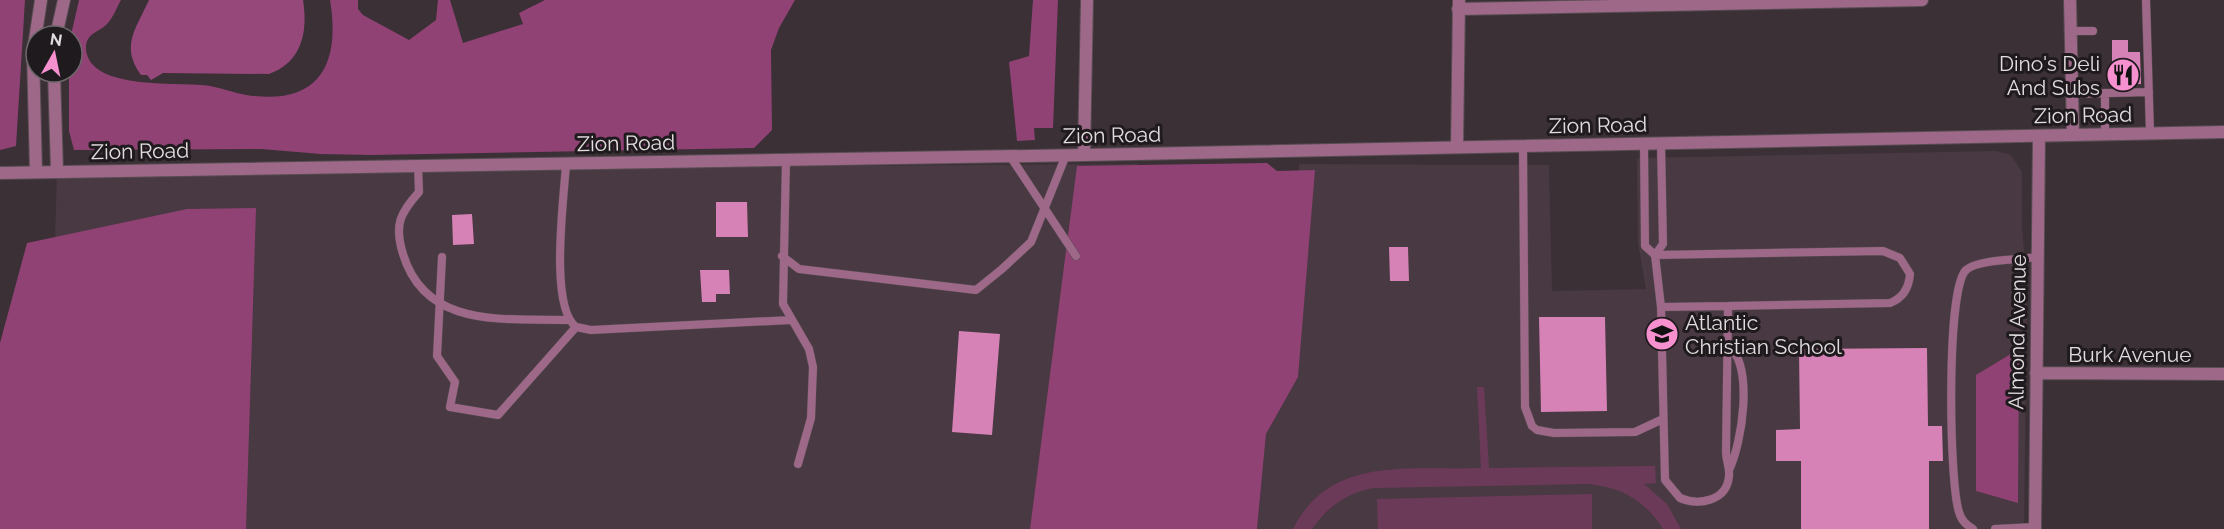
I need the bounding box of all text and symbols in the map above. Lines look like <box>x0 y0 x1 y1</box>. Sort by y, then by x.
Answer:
north arrow <box>24 24 84 84</box>
text: N <box>49 29 64 50</box>
place label: Dino's Deli And Subs <box>1999 51 2100 100</box>
restaurant icon: Dino's Deli And Subs <box>2105 57 2141 93</box>
street label: Zion Road <box>2034 102 2132 128</box>
street label: Zion Road <box>1549 112 1647 138</box>
street label: Zion Road <box>1063 122 1161 148</box>
street label: Zion Road <box>577 130 675 156</box>
street label: Zion Road <box>91 138 189 164</box>
street label: Almond Avenue <box>2003 254 2031 410</box>
place label: Atlantic Christian School <box>1685 310 1842 359</box>
school or university icon: Atlantic Christian School <box>1644 316 1680 352</box>
street label: Burk Avenue <box>2068 342 2192 367</box>

